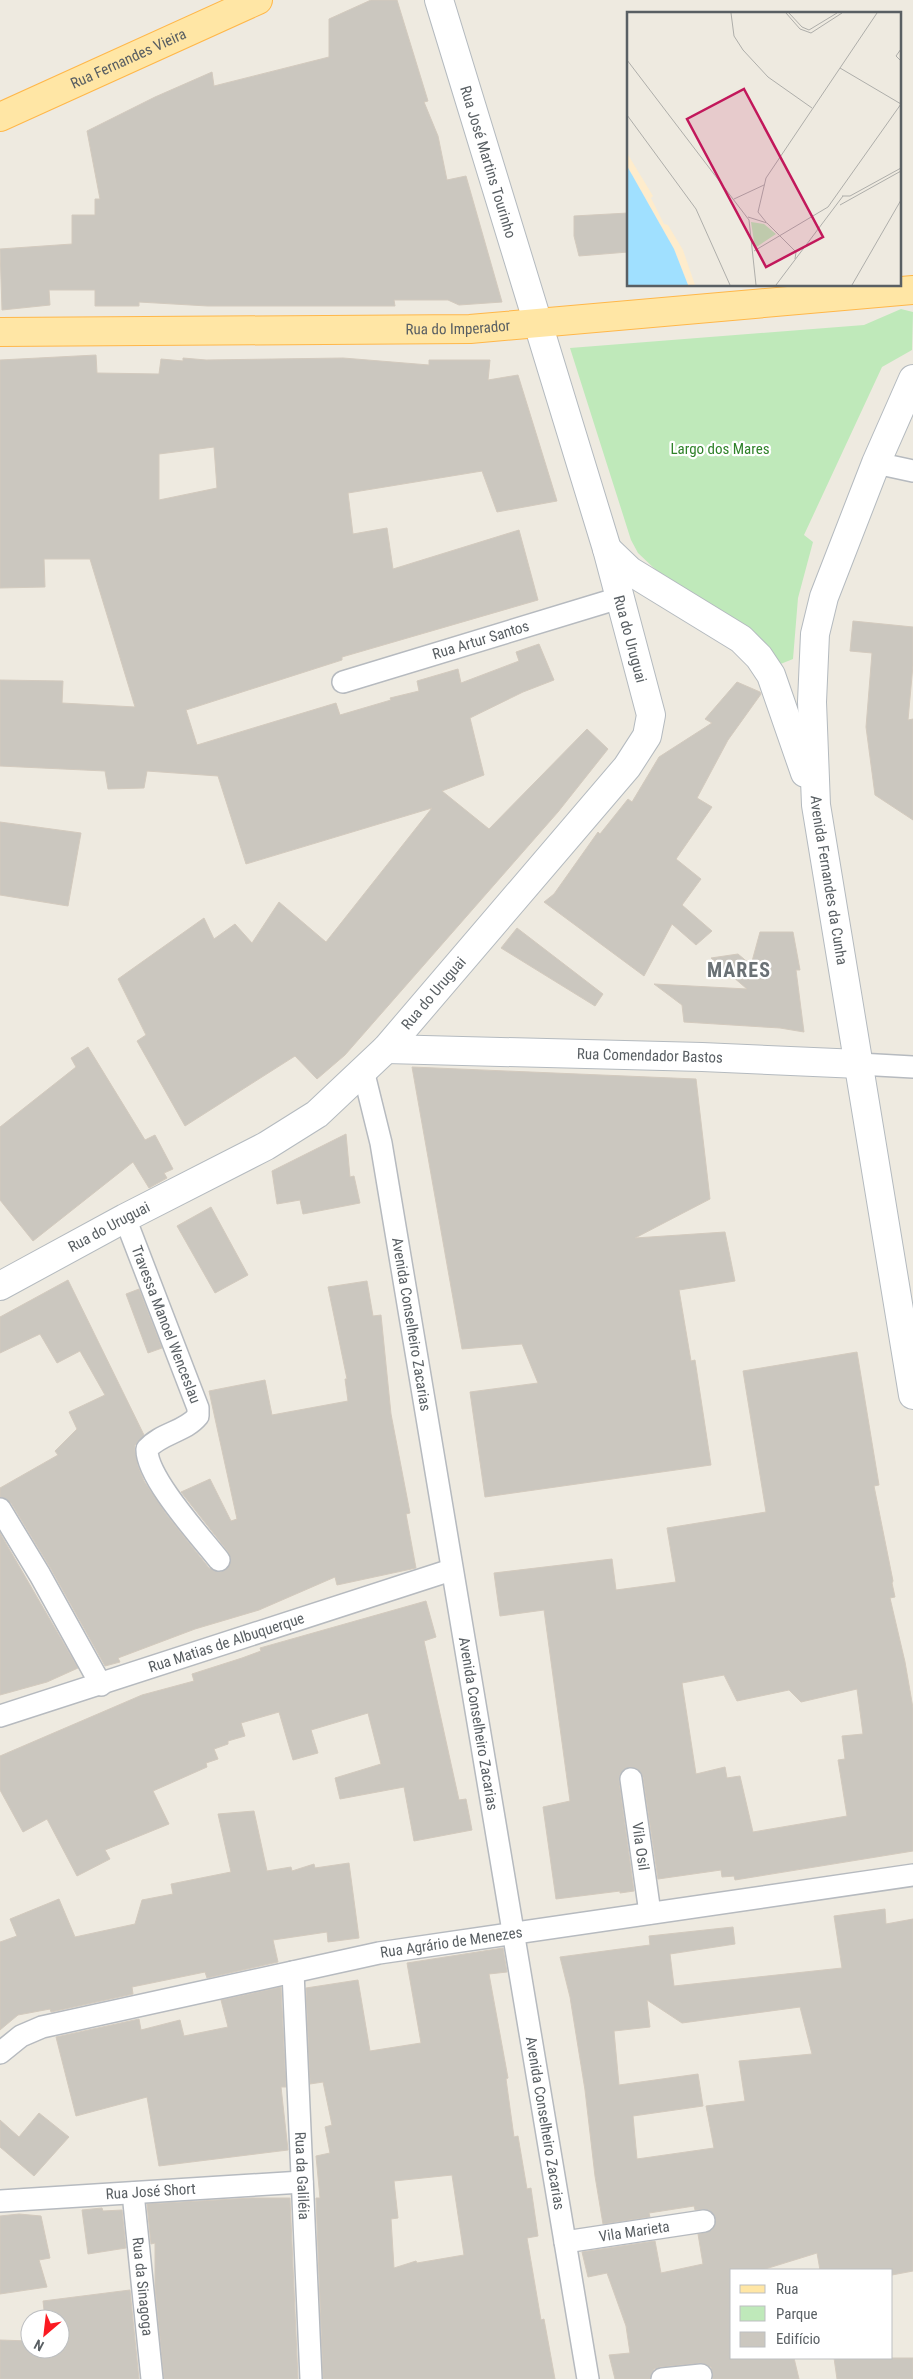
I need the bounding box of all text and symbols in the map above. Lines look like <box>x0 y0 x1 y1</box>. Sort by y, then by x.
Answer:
inset map <box>627 12 900 286</box>
street label: Rua Fernandes Vieira <box>68 25 189 93</box>
street label: Rua José Martins Tourinho <box>456 84 520 240</box>
street label: Rua do Imperador <box>406 316 511 338</box>
park label: Largo dos Mares <box>670 440 770 458</box>
street label: Rua do Uruguai <box>610 593 650 685</box>
street label: Rua Artur Santos <box>430 617 531 663</box>
street label: Avenida Fernandes da Cunha <box>807 795 851 966</box>
street label: Rua do Uruguai <box>398 953 470 1033</box>
district label: MARES <box>707 958 771 982</box>
street label: Rua Comendador Bastos <box>577 1045 723 1067</box>
street label: Rua do Uruguai <box>65 1198 153 1256</box>
street label: Avenida Conselheiro Zacarias <box>388 1236 435 1412</box>
street label: Travessa Manoel Wenceslau <box>127 1243 204 1406</box>
street label: Rua Matias de Albuquerque <box>146 1609 307 1676</box>
street label: Avenida Conselheiro Zacarias <box>455 1636 502 1812</box>
street label: Vila Osil <box>628 1821 653 1872</box>
street label: Rua Agrário de Menezes <box>379 1923 524 1962</box>
street label: Avenida Conselheiro Zacarias <box>522 2035 569 2211</box>
street label: Rua da Galiléia <box>291 2131 313 2220</box>
street label: Rua José Short <box>105 2180 196 2203</box>
street label: Vila Marieta <box>598 2217 671 2246</box>
street label: Rua da Sinagoga <box>129 2236 157 2337</box>
legend <box>730 2269 893 2359</box>
text: Rua <box>776 2280 798 2298</box>
text: Parque <box>776 2305 818 2323</box>
north arrow <box>20 2309 70 2359</box>
text: Edifício <box>776 2330 820 2348</box>
text: N <box>31 2336 46 2355</box>

